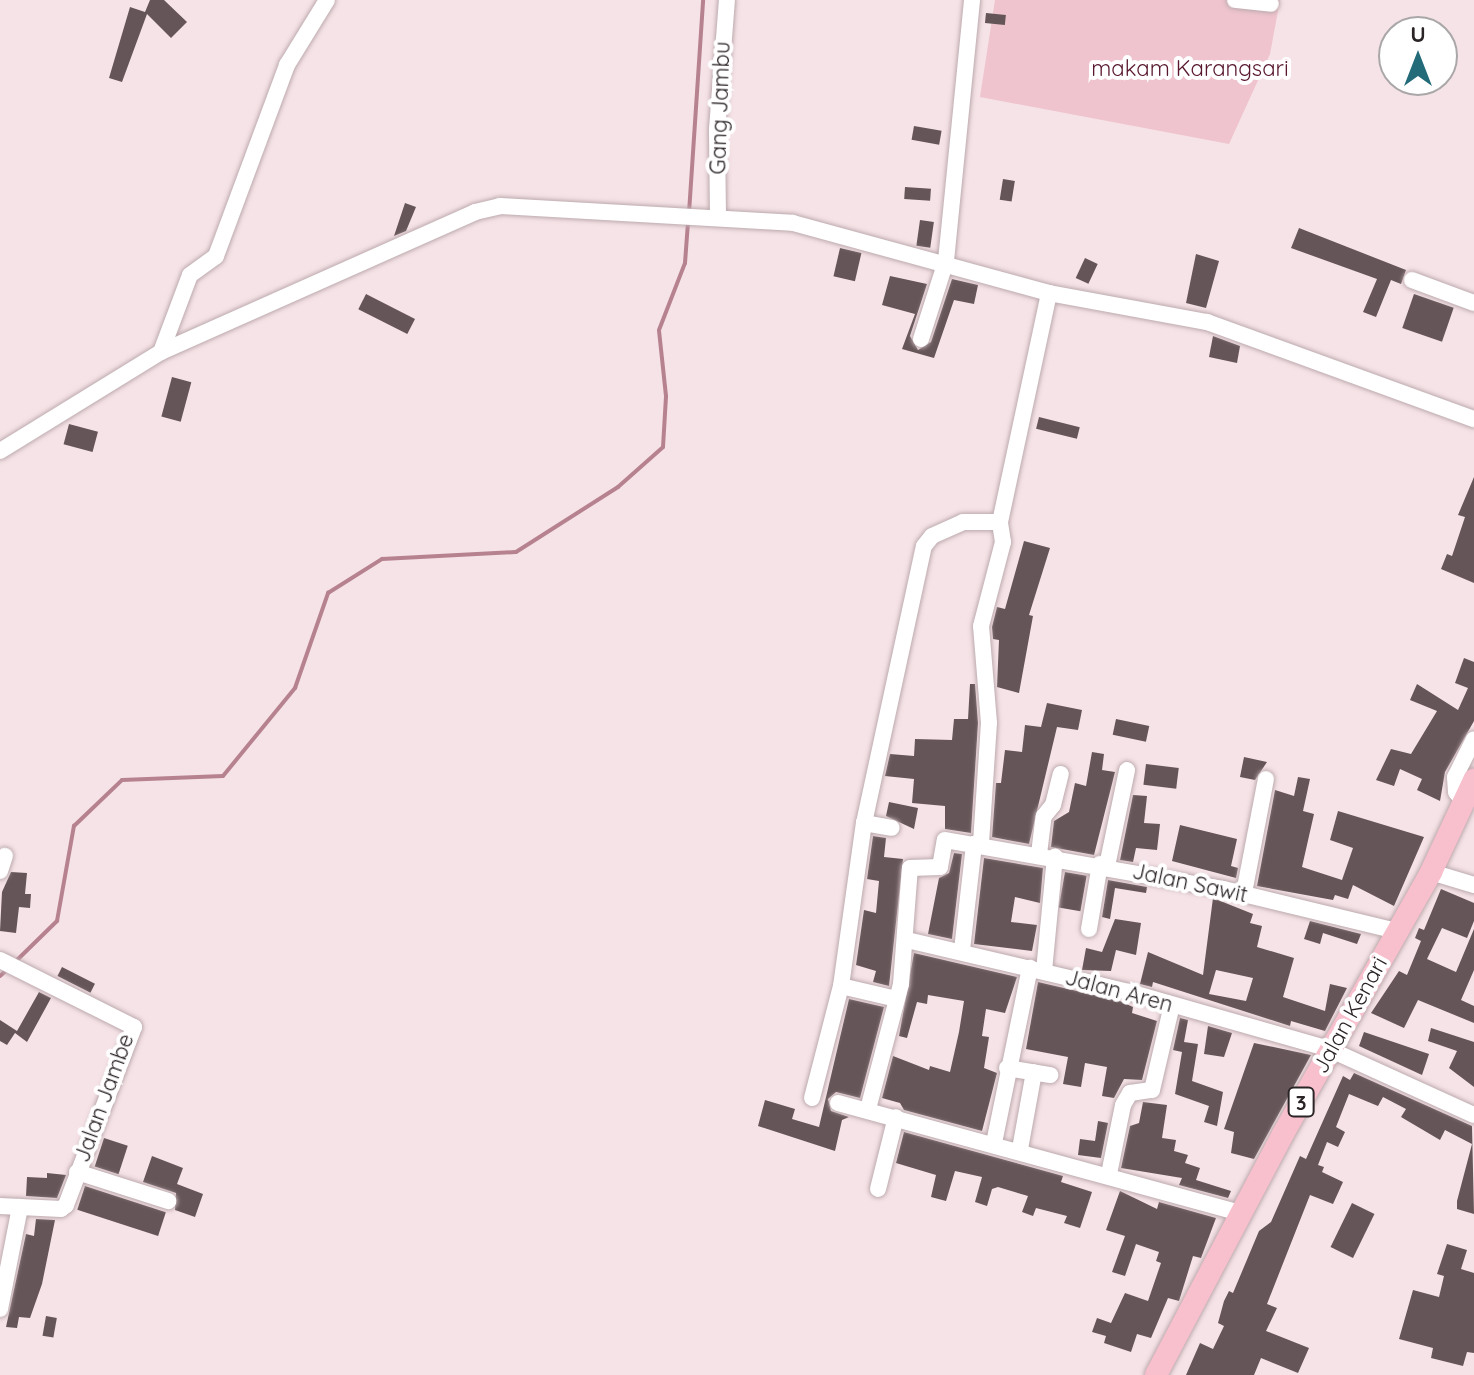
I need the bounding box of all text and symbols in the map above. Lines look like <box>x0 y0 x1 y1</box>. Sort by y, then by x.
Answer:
north arrow <box>1378 16 1458 96</box>
text: U <box>1410 20 1426 48</box>
street label: Gang Jambu <box>704 41 736 175</box>
park label: makam Karangsari <box>1091 56 1289 82</box>
street label: Jalan Sawit <box>1130 858 1250 908</box>
street label: Jalan Kenari <box>1307 952 1393 1078</box>
street label: Jalan Aren <box>1062 964 1176 1018</box>
street label: Jalan Jambe <box>69 1030 139 1166</box>
road number: 3 <box>1287 1086 1315 1118</box>

